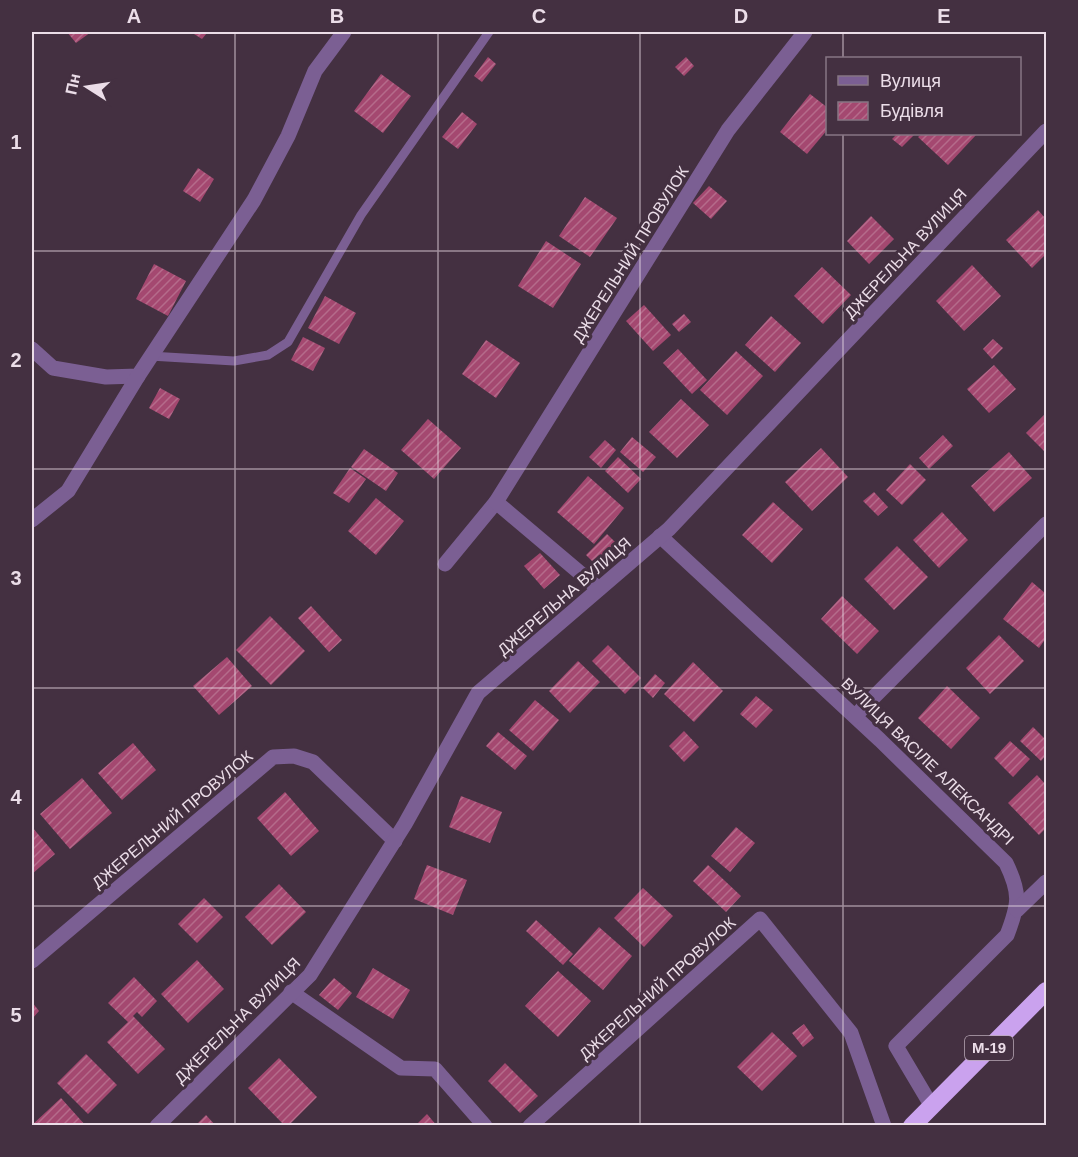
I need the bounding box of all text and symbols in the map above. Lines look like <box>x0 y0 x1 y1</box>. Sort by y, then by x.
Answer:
text: A <box>127 5 141 27</box>
text: B <box>330 5 344 27</box>
text: C <box>532 5 546 27</box>
text: D <box>734 5 748 27</box>
text: E <box>937 5 951 27</box>
north arrow <box>57 57 117 117</box>
legend <box>826 57 1021 135</box>
text: Вулиця <box>880 71 941 91</box>
text: Пн <box>62 72 83 96</box>
text: Будівля <box>880 101 944 121</box>
text: 1 <box>10 131 22 153</box>
street label: ДЖЕРЕЛЬНИЙ ПРОВУЛОК <box>568 162 692 345</box>
street label: ДЖЕРЕЛЬНА ВУЛИЦЯ <box>841 185 970 321</box>
text: 2 <box>10 349 22 371</box>
street label: ДЖЕРЕЛЬНА ВУЛИЦЯ <box>494 534 634 659</box>
text: 3 <box>10 567 22 589</box>
street label: ВУЛИЦЯ ВАСІЛЕ АЛЕКСАНДРІ <box>838 675 1017 848</box>
street label: ДЖЕРЕЛЬНИЙ ПРОВУЛОК <box>88 746 256 891</box>
text: 4 <box>10 786 22 808</box>
street label: ДЖЕРЕЛЬНИЙ ПРОВУЛОК <box>575 913 739 1063</box>
street label: ДЖЕРЕЛЬНА ВУЛИЦЯ <box>171 954 304 1087</box>
text: 5 <box>10 1004 22 1026</box>
road number: М-19 <box>965 1036 1013 1060</box>

